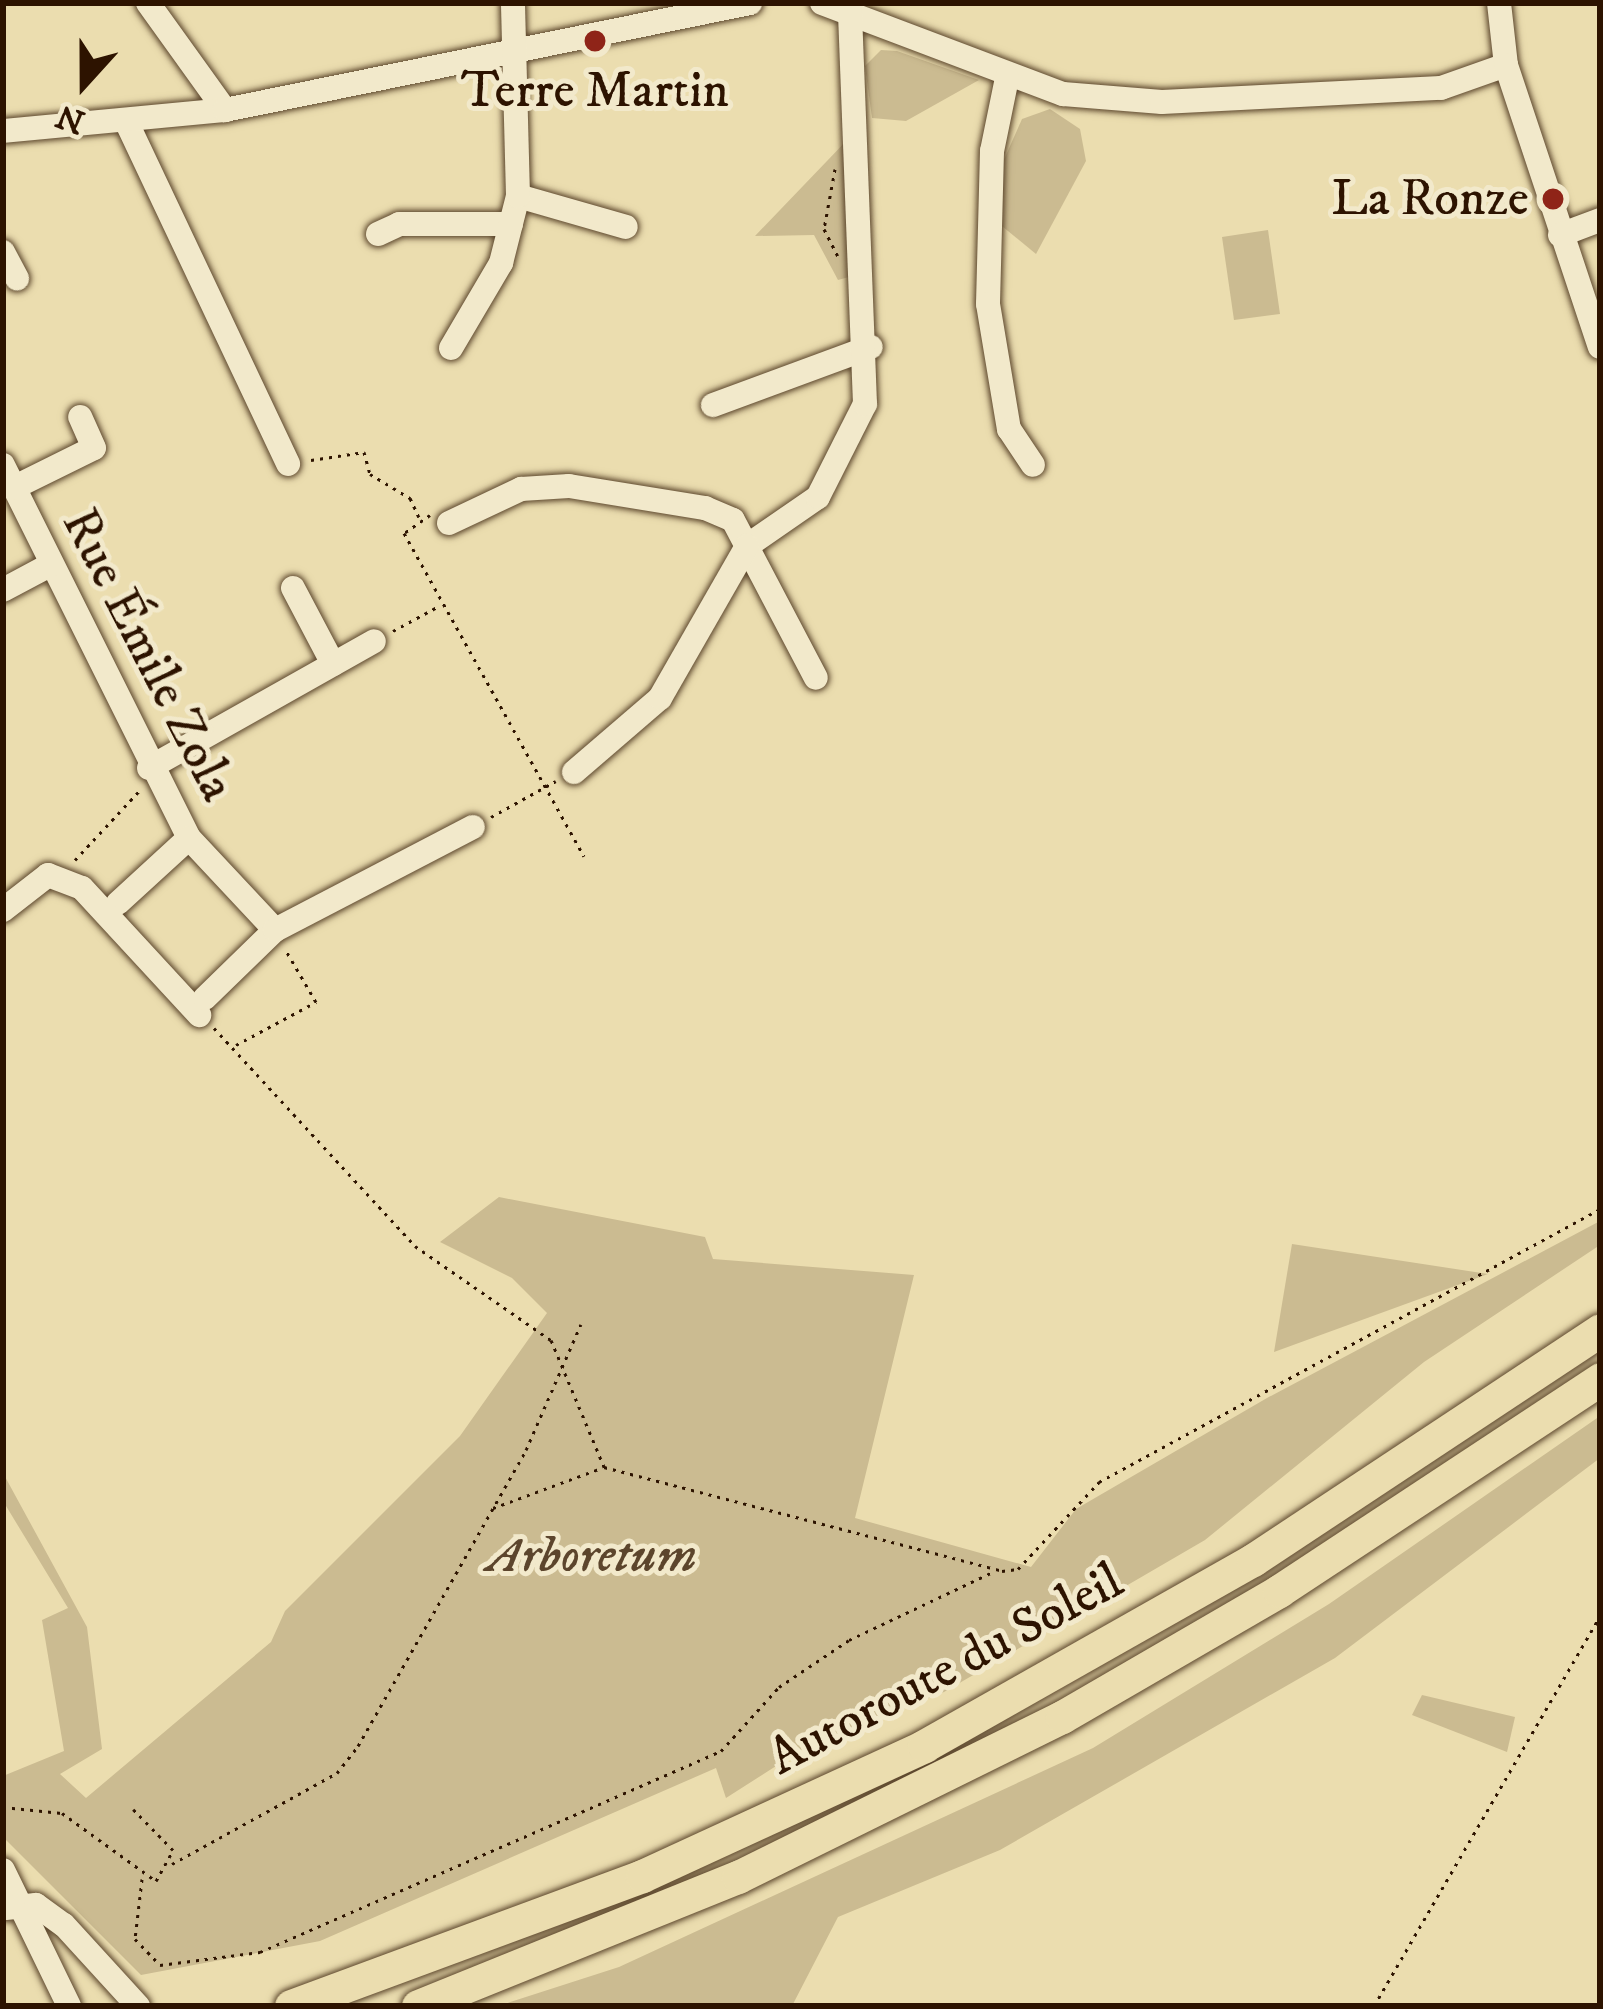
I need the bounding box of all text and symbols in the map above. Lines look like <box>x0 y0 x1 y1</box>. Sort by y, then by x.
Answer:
north arrow <box>24 24 144 144</box>
marker: Terre Martin <box>582 28 608 54</box>
place label: Terre Martin <box>461 60 729 122</box>
text: N <box>51 94 91 142</box>
place label: La Ronze <box>1331 168 1529 230</box>
marker: La Ronze <box>1540 186 1566 212</box>
street label: Rue Émile Zola <box>48 499 248 811</box>
park label: Arboretum <box>487 1525 697 1587</box>
street label: Autoroute du Soleil <box>759 1551 1133 1789</box>

